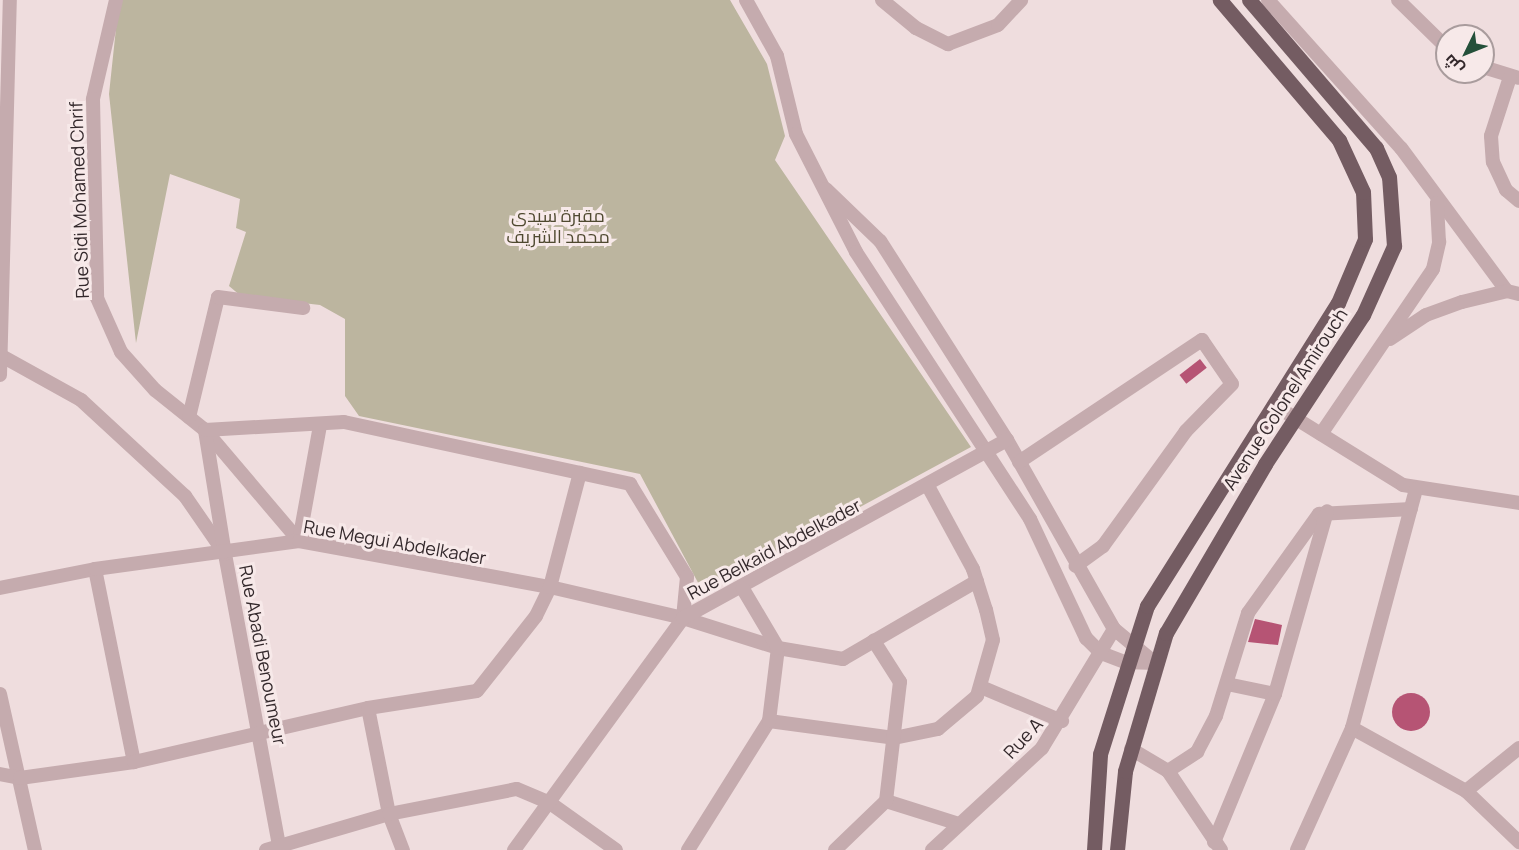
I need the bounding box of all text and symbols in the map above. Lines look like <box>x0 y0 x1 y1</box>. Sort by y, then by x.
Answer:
north arrow <box>1435 24 1495 84</box>
text: ش <box>1438 50 1468 80</box>
street label: Rue Sidi Mohamed Chrif <box>65 101 93 299</box>
park label: مقبرة سيدي محمد الشريف <box>506 205 610 248</box>
street label: Avenue Colonel Amirouch <box>1218 304 1352 494</box>
street label: Rue Belkaid Abdelkader <box>684 494 864 604</box>
street label: Rue Megui Abdelkader <box>302 515 488 569</box>
street label: Rue Abadi Benoumeur <box>235 563 291 747</box>
street label: Rue A <box>999 713 1047 763</box>

